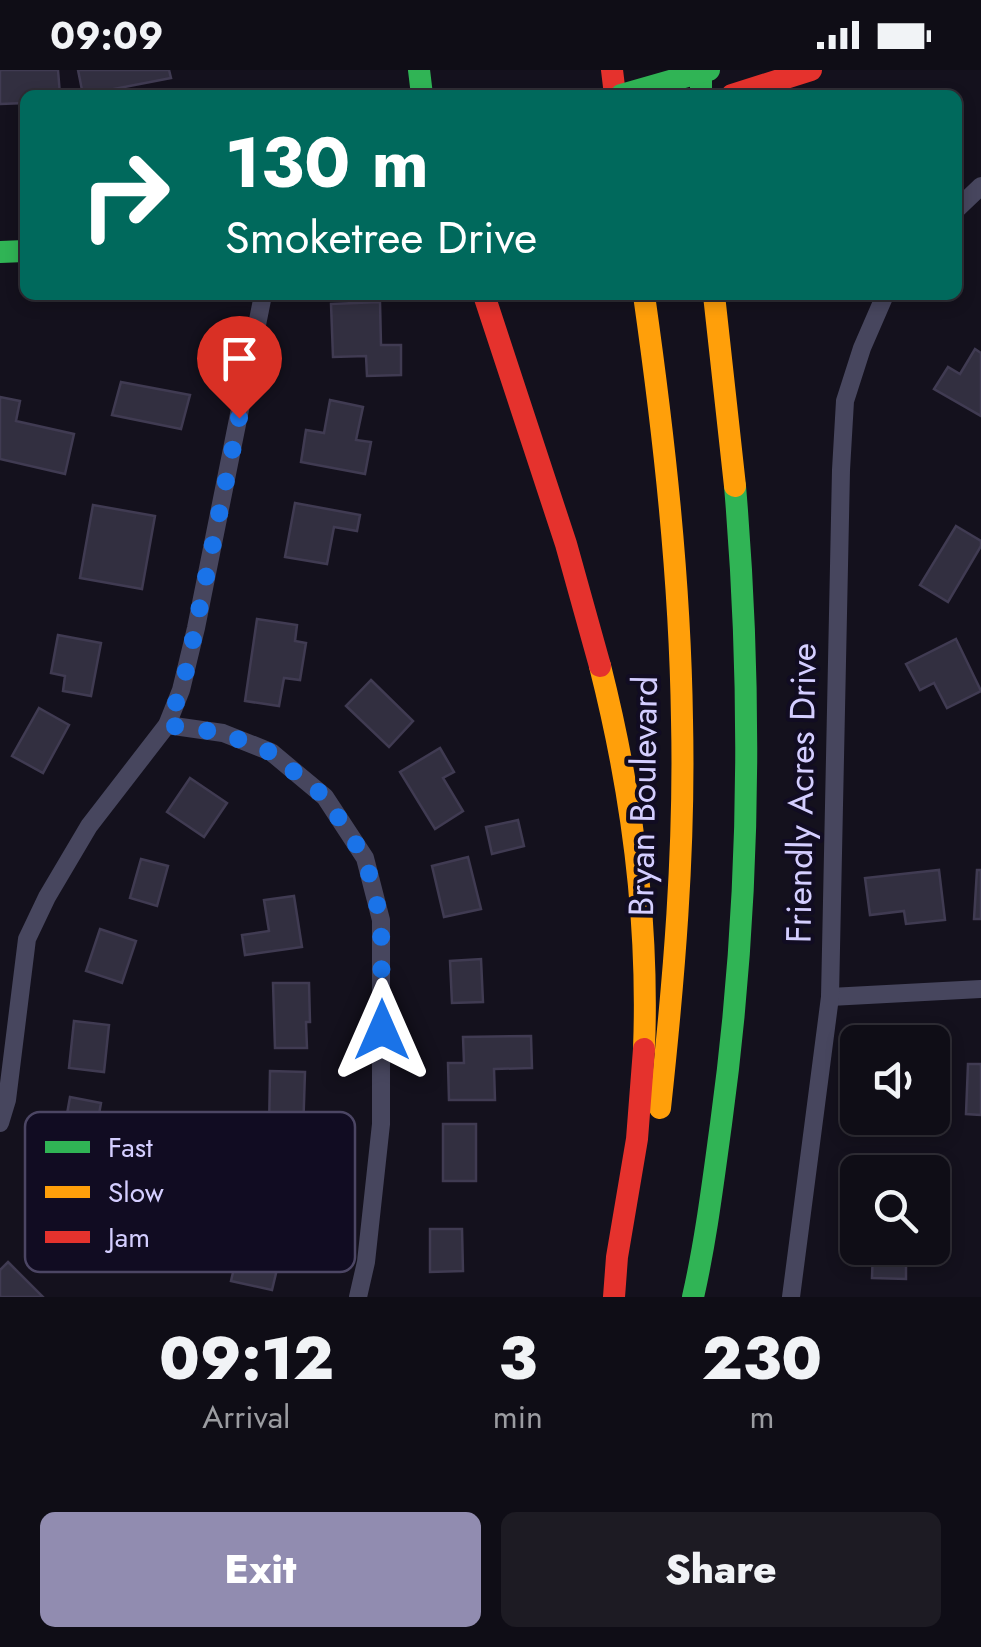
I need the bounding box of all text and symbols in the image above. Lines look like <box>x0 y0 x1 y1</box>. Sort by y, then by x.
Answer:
text: 09:09 <box>50 8 163 63</box>
text: 130 m <box>225 112 429 213</box>
icon: right <box>60 130 190 260</box>
text: Smoketree Drive <box>225 205 537 270</box>
pin <box>197 316 282 419</box>
icon: arrive <box>212 331 267 386</box>
street label: Friendly Acres Drive <box>773 643 829 943</box>
street label: Bryan Boulevard <box>616 675 670 917</box>
position arrow <box>330 978 434 1082</box>
map controls <box>840 1025 950 1265</box>
button: sound <box>840 1025 950 1135</box>
legend <box>25 1112 355 1272</box>
text: Fast <box>108 1127 153 1168</box>
button: search <box>840 1155 950 1265</box>
text: Slow <box>108 1172 164 1213</box>
text: Jam <box>104 1217 150 1258</box>
text: 09:12 <box>159 1315 334 1402</box>
text: 3 <box>499 1315 537 1402</box>
text: 230 <box>702 1315 822 1402</box>
text: Arrival <box>202 1394 290 1440</box>
text: min <box>493 1394 543 1440</box>
text: m <box>749 1394 774 1440</box>
button: Exit <box>40 1512 481 1627</box>
button: Share <box>501 1512 941 1627</box>

